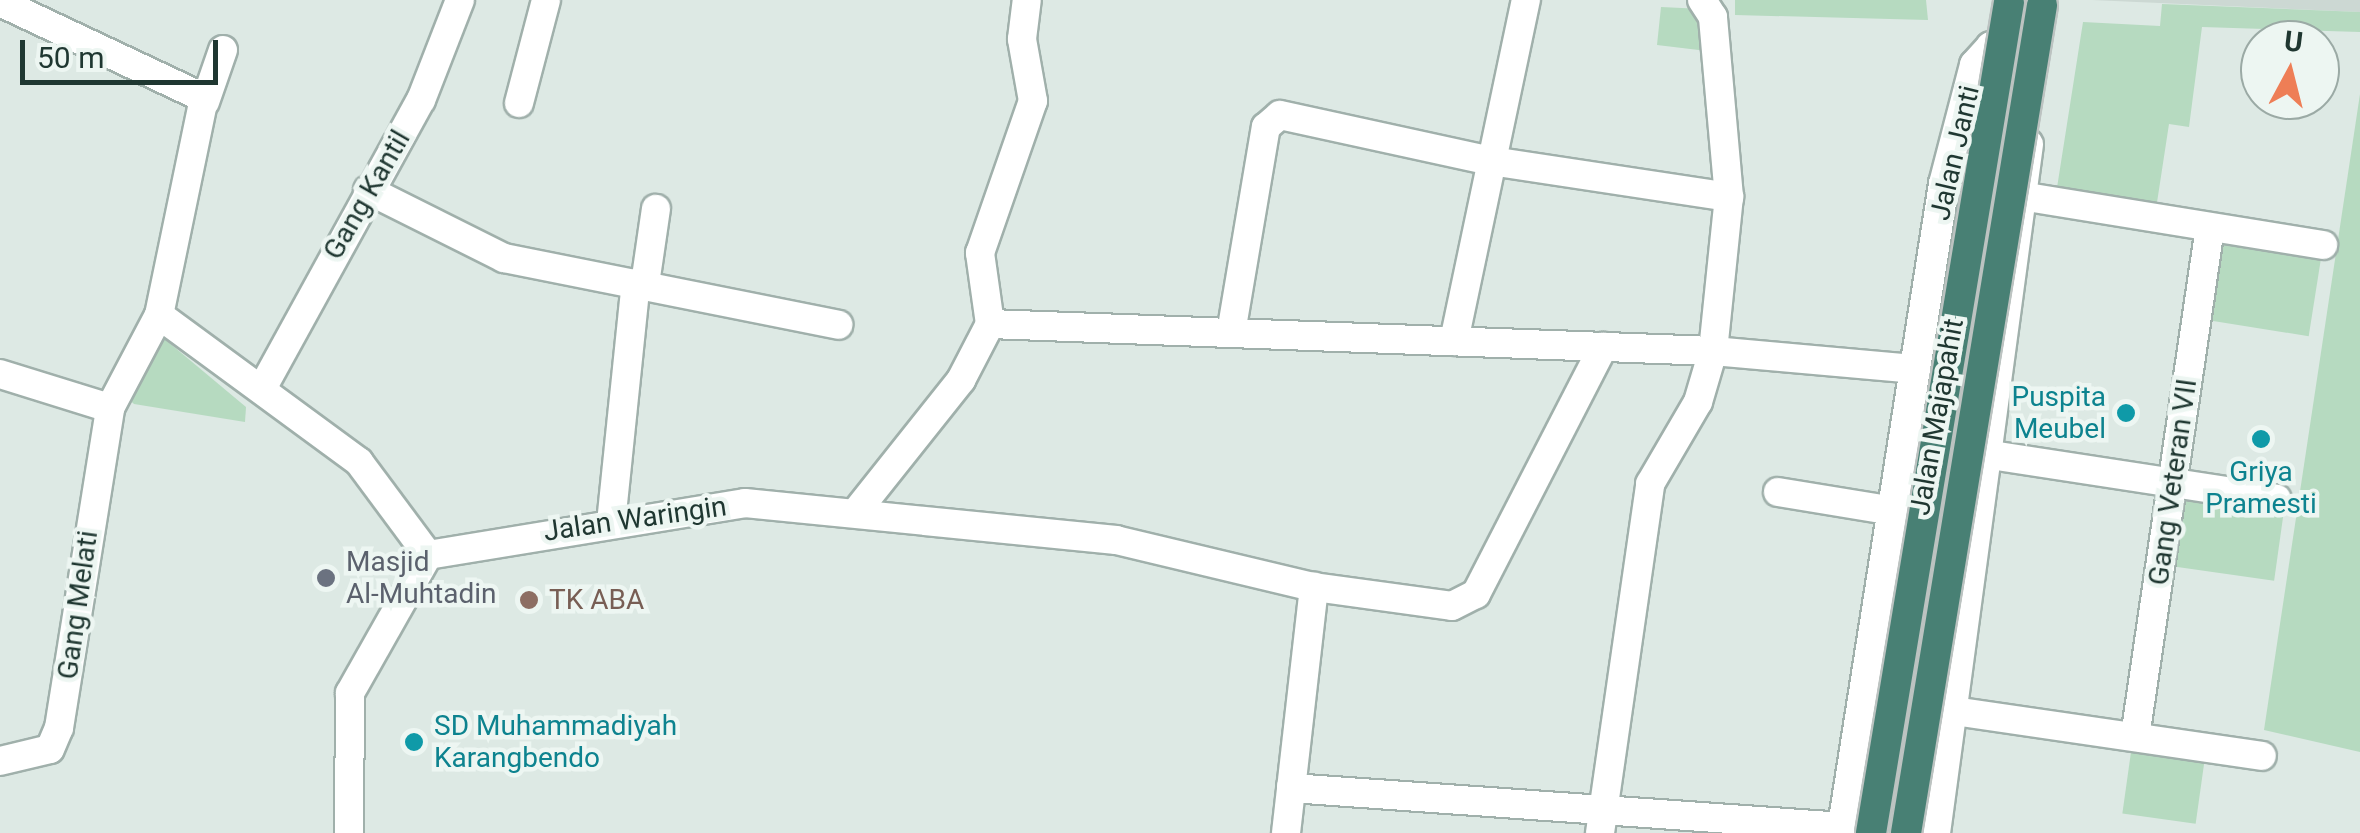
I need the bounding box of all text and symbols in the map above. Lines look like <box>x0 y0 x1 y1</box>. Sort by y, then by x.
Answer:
scale bar <box>25 20 222 82</box>
north arrow <box>2240 20 2340 120</box>
text: U <box>2282 24 2305 59</box>
text: 50 m <box>37 40 104 75</box>
street label: Jalan Janti <box>1923 82 1987 224</box>
street label: Gang Kantil <box>317 124 417 266</box>
street label: Jalan Majapahit <box>1903 316 1971 518</box>
street label: Gang Veteran VII <box>2142 377 2204 587</box>
place label: Puspita Meubel <box>2012 380 2106 446</box>
marker: Puspita Meubel <box>2115 402 2137 424</box>
marker: Griya Pramesti <box>2250 428 2272 450</box>
place label: Griya Pramesti <box>2205 455 2317 521</box>
street label: Jalan Waringin <box>541 490 729 548</box>
street label: Gang Melati <box>51 529 105 681</box>
place label: Masjid Al-Muhtadin <box>346 545 497 611</box>
marker: Masjid Al-Muhtadin <box>315 567 337 589</box>
place label: TK ABA <box>549 583 644 617</box>
marker: TK ABA <box>518 589 540 611</box>
place label: SD Muhammadiyah Karangbendo <box>434 709 677 775</box>
marker: SD Muhammadiyah Karangbendo <box>403 731 425 753</box>

